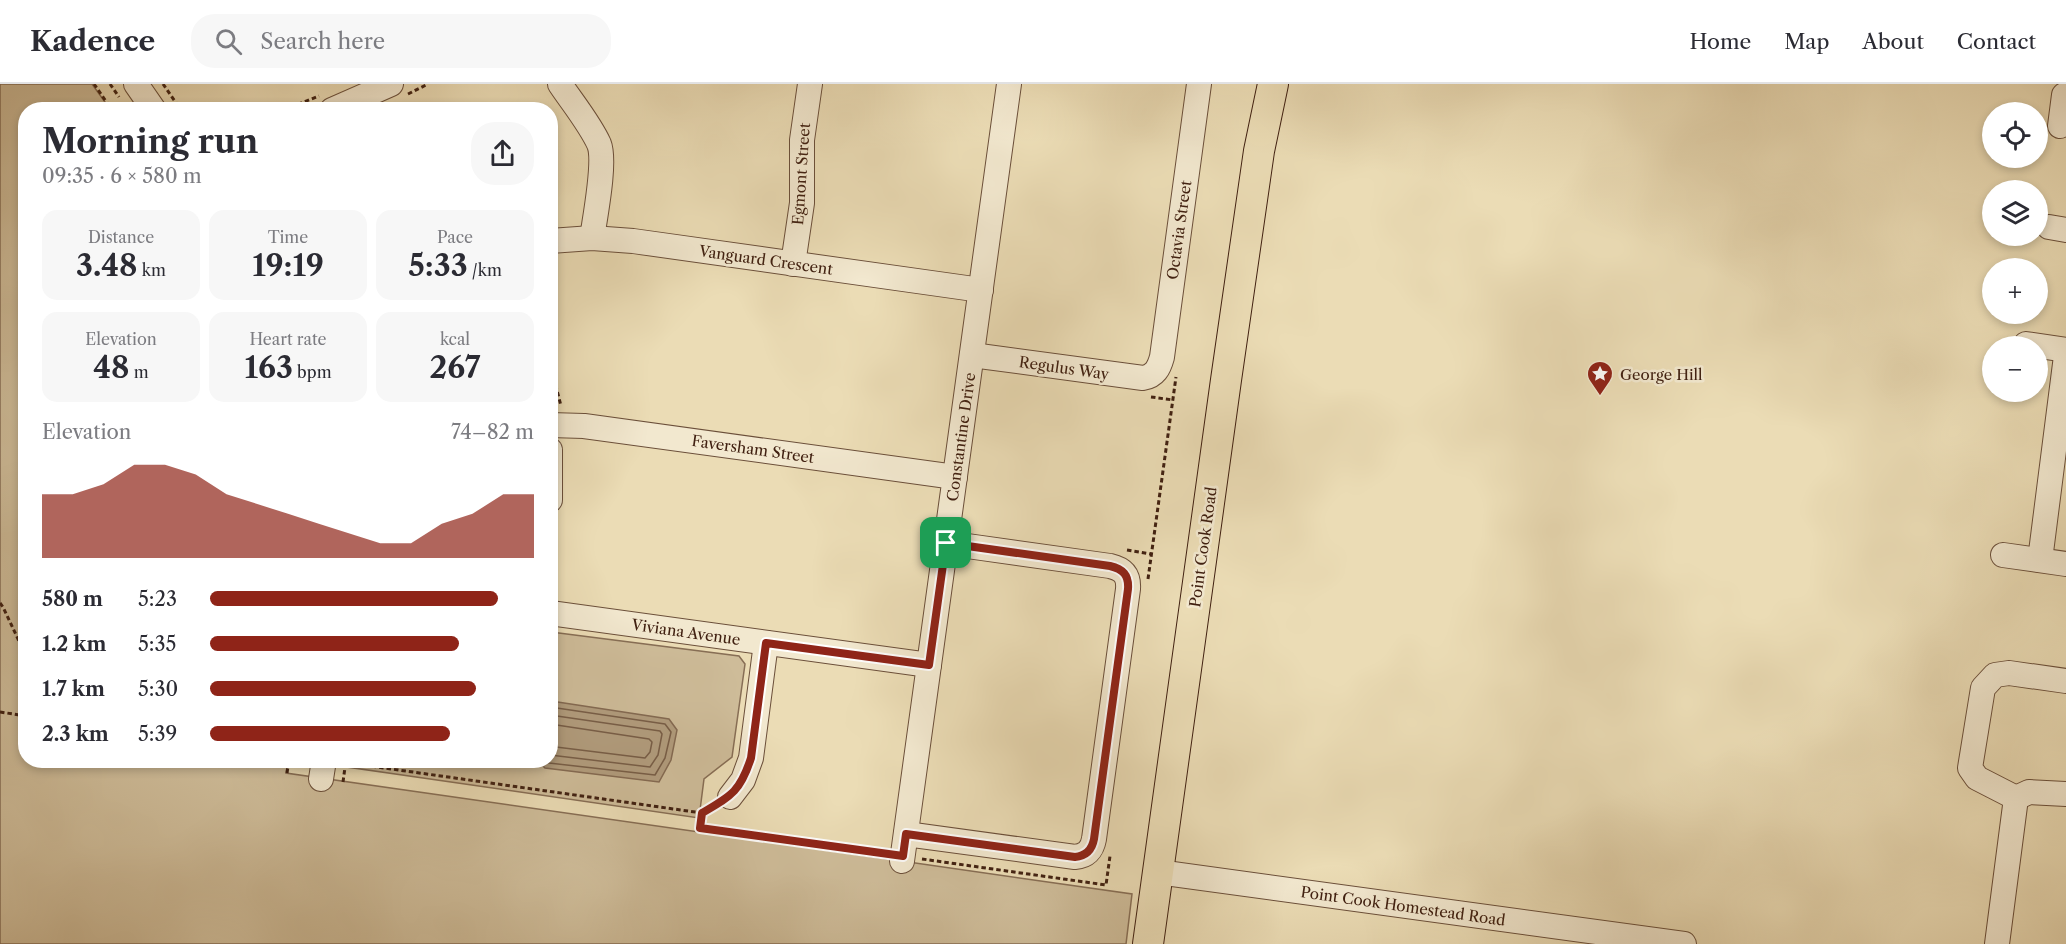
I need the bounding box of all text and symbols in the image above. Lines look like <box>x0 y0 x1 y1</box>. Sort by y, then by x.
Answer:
search box <box>191 14 611 68</box>
text: Kadence <box>30 24 155 58</box>
icon: search <box>212 25 245 58</box>
text: Search here <box>260 28 385 55</box>
text: Home <box>1690 29 1751 54</box>
text: Map <box>1784 29 1829 54</box>
text: About <box>1862 29 1924 54</box>
text: Contact <box>1957 29 2036 54</box>
map controls <box>1982 102 2048 402</box>
button: locate <box>1982 102 2048 168</box>
text: Morning run <box>42 121 258 162</box>
button: share <box>471 122 534 185</box>
street label: Egmont Street <box>788 122 814 226</box>
text: 09:35 · 6 × 580 m <box>42 164 202 188</box>
street label: Octavia Street <box>1163 178 1195 281</box>
button: layers <box>1982 180 2048 246</box>
text: Distance <box>88 227 154 247</box>
text: Time <box>268 227 308 247</box>
text: Pace <box>437 227 473 247</box>
street label: Vanguard Crescent <box>697 241 835 279</box>
text: 3.48 <box>76 247 138 284</box>
text: 19:19 <box>252 247 324 284</box>
text: 5:33 <box>408 247 468 284</box>
button: + <box>1982 258 2048 324</box>
text: km <box>138 260 166 280</box>
text: /km <box>468 260 502 280</box>
text: Elevation <box>85 329 157 349</box>
text: Heart rate <box>249 329 327 349</box>
text: kcal <box>440 329 470 349</box>
button: − <box>1982 336 2048 402</box>
text: 48 <box>93 349 130 386</box>
text: 163 <box>244 349 293 386</box>
text: 267 <box>430 349 480 386</box>
street label: Regulus Way <box>1018 352 1111 384</box>
place icon: George Hill <box>1585 359 1615 397</box>
text: m <box>130 362 149 382</box>
text: bpm <box>293 362 332 382</box>
place label: George Hill <box>1620 365 1703 384</box>
street label: Constantine Drive <box>943 371 979 503</box>
text: Elevation <box>42 420 131 444</box>
text: 74–82 m <box>451 420 534 444</box>
street label: Faversham Street <box>691 431 816 467</box>
street label: Point Cook Road <box>1185 486 1221 608</box>
pin <box>920 517 971 568</box>
icon: arrive <box>929 526 962 559</box>
text: 580 m <box>42 587 103 611</box>
text: 5:23 <box>138 587 177 611</box>
street label: Viviana Avenue <box>629 615 742 649</box>
text: 1.2 km <box>42 632 106 656</box>
text: 5:35 <box>138 632 176 656</box>
text: 1.7 km <box>42 677 105 701</box>
text: 5:30 <box>138 677 178 701</box>
text: 2.3 km <box>42 722 109 746</box>
text: 5:39 <box>138 722 177 746</box>
street label: Point Cook Homestead Road <box>1299 882 1507 930</box>

